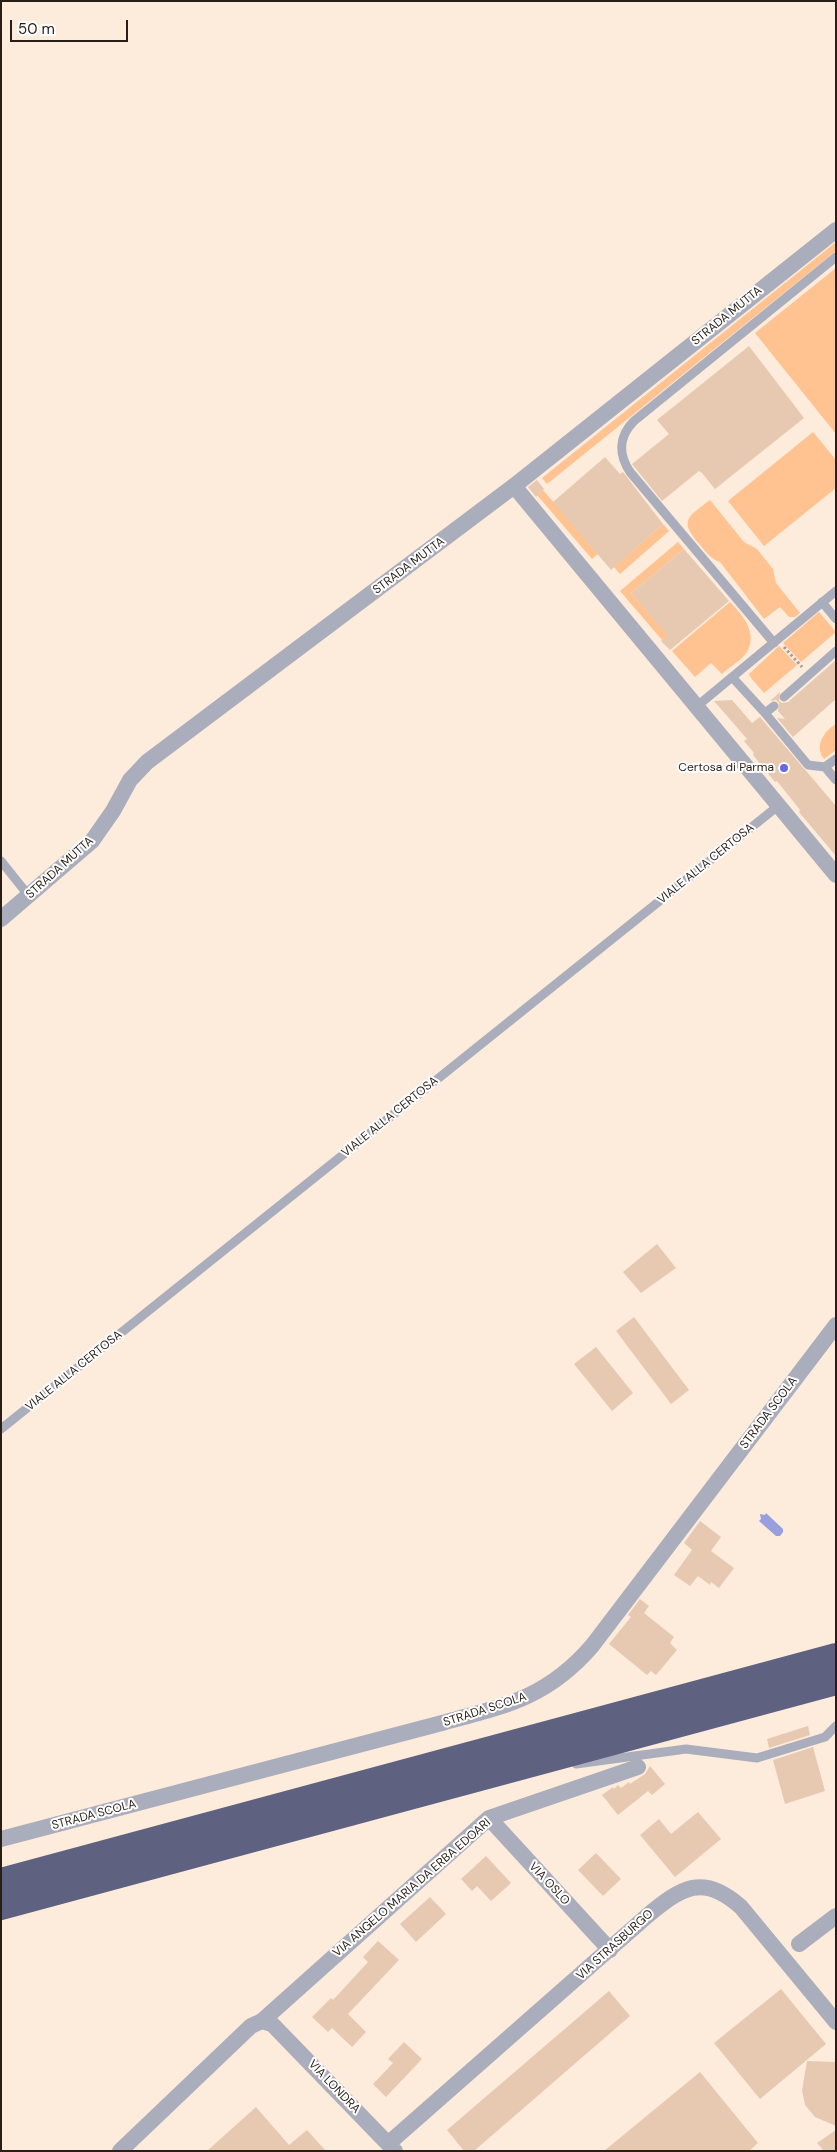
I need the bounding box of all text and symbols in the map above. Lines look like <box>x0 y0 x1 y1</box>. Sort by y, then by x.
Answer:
scale bar <box>12 10 130 42</box>
text: 50 m <box>18 19 55 39</box>
street label: STRADA MUTTA <box>689 283 765 349</box>
street label: STRADA MUTTA <box>370 534 448 598</box>
place label: Certosa di Parma <box>678 761 774 775</box>
marker: Certosa di Parma <box>778 762 790 774</box>
street label: VIALE ALLA CERTOSA <box>655 821 757 907</box>
street label: STRADA MUTTA <box>23 834 97 902</box>
street label: VIALE ALLA CERTOSA <box>339 1074 441 1160</box>
street label: VIALE ALLA CERTOSA <box>23 1328 125 1414</box>
street label: STRADA SCOLA <box>737 1374 801 1452</box>
street label: STRADA SCOLA <box>442 1690 528 1730</box>
street label: STRADA SCOLA <box>50 1797 138 1833</box>
street label: VIA ANGELO MARIA DA ERBA EDOARI <box>330 1816 494 1960</box>
street label: VIA OSLO <box>526 1860 572 1908</box>
street label: VIA STRASBURGO <box>574 1907 656 1983</box>
street label: VIA LONDRA <box>305 2057 363 2117</box>

